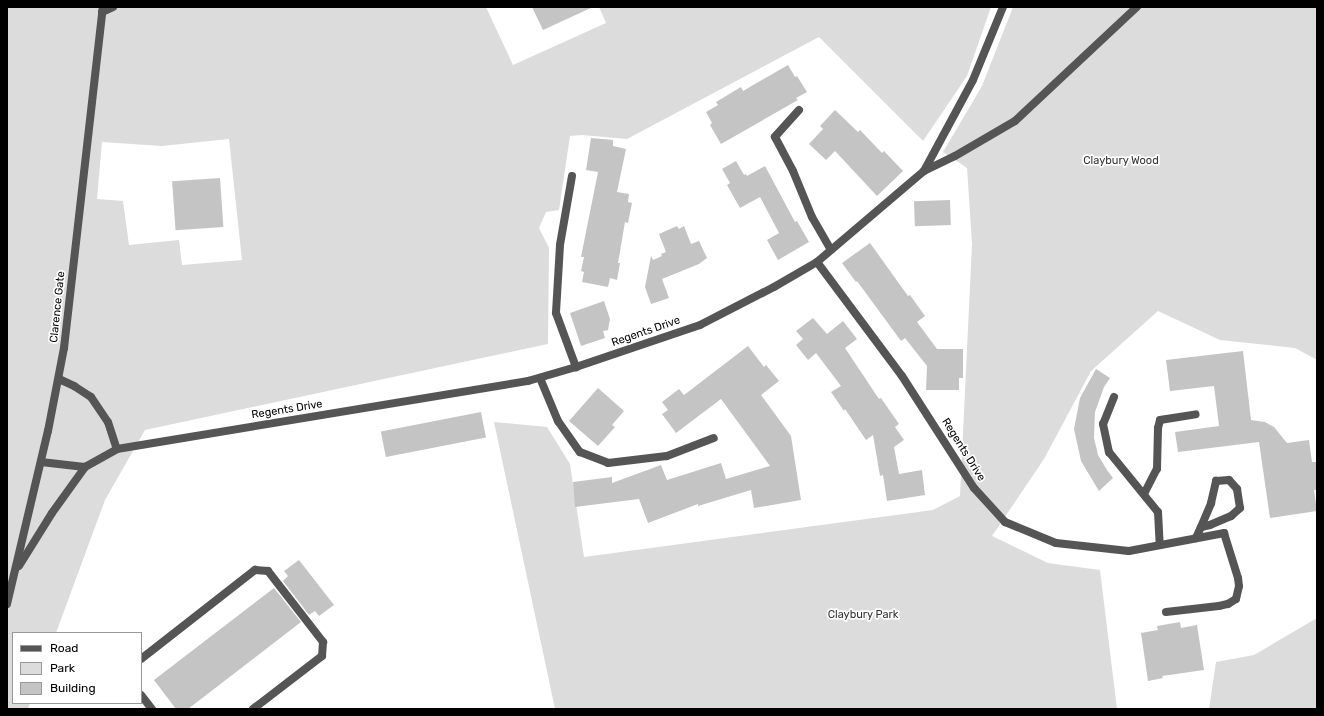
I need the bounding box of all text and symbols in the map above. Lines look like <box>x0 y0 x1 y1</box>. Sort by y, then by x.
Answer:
park label: Claybury Wood <box>1083 154 1159 168</box>
street label: Clarence Gate <box>48 271 68 343</box>
street label: Regents Drive <box>610 314 682 350</box>
street label: Regents Drive <box>251 398 323 422</box>
street label: Regents Drive <box>938 416 988 484</box>
park label: Claybury Park <box>827 608 899 622</box>
legend <box>12 632 142 704</box>
text: Road <box>50 641 78 655</box>
text: Park <box>50 661 75 675</box>
text: Building <box>50 681 96 695</box>

